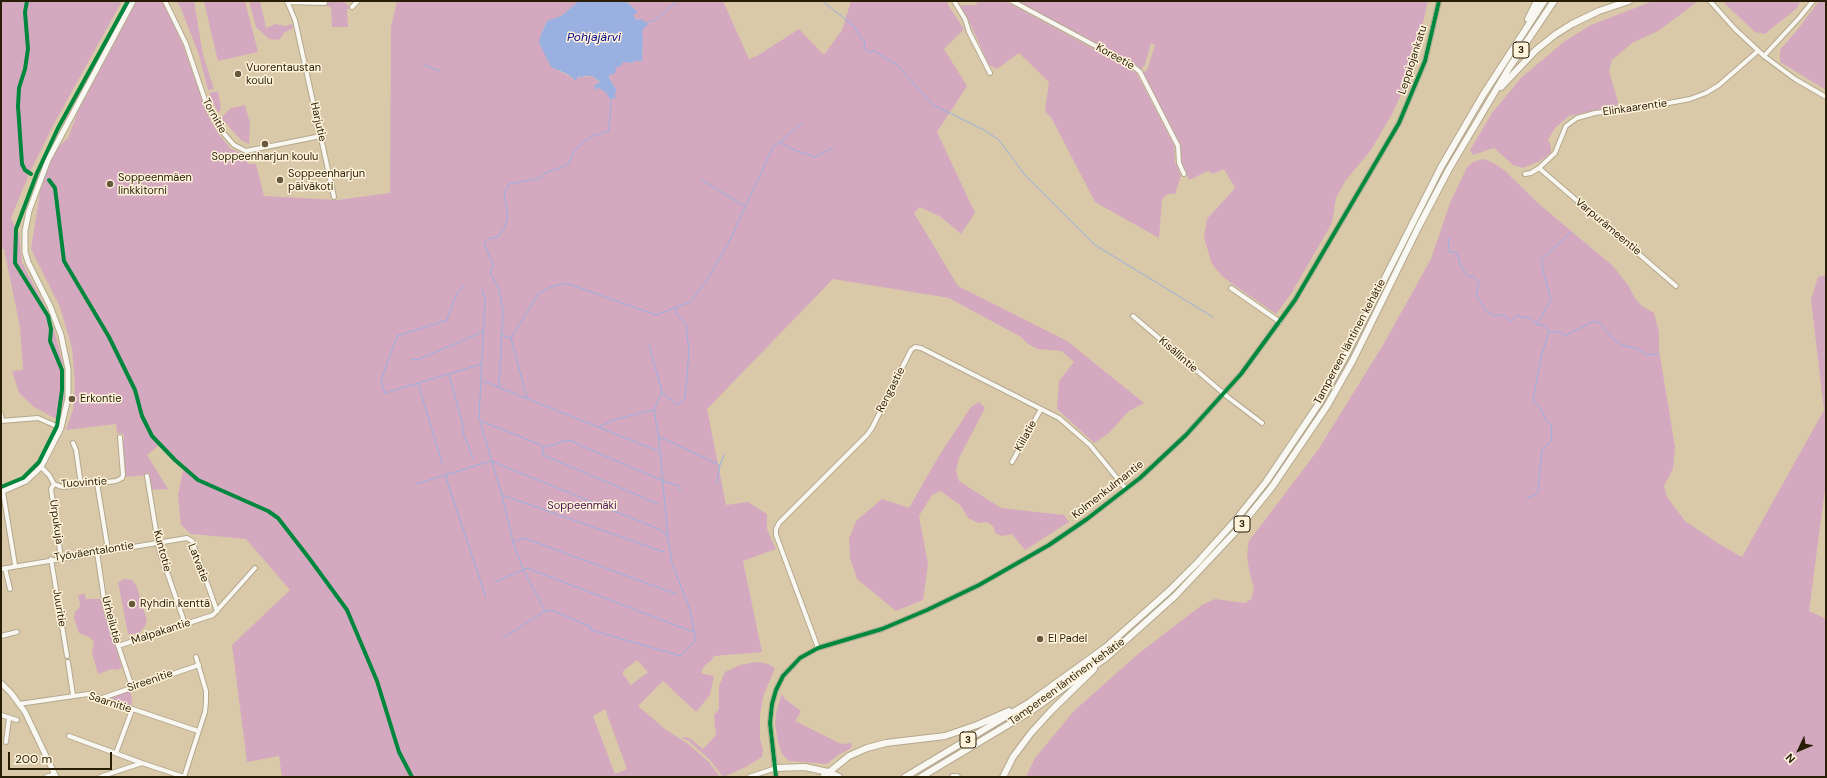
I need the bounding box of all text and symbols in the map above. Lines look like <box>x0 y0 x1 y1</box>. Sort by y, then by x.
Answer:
street label: Leppiojankatu <box>1396 24 1430 96</box>
water label: Pohjajärvi <box>567 31 621 45</box>
street label: Koreetie <box>1093 41 1137 73</box>
road number: 3 <box>1513 42 1529 58</box>
place label: Vuorentaustan koulu <box>246 61 321 87</box>
marker: Vuorentaustan koulu <box>233 69 243 79</box>
street label: Tornitie <box>199 96 229 136</box>
street label: Elinkaarentie <box>1602 97 1668 119</box>
street label: Harjutie <box>307 101 329 143</box>
marker: Soppeenharjun koulu <box>260 139 270 149</box>
place label: Soppeenharjun koulu <box>212 150 318 164</box>
place label: Soppeenharjun päiväkoti <box>288 167 365 193</box>
place label: Soppeenmäen linkkitorni <box>118 171 192 197</box>
marker: Soppeenharjun päiväkoti <box>275 175 285 185</box>
marker: Soppeenmäen linkkitorni <box>105 179 115 189</box>
street label: Varpurämeentie <box>1572 196 1644 258</box>
street label: Tampereen läntinen kehätie <box>1311 277 1389 407</box>
street label: Kisällintie <box>1156 334 1200 376</box>
street label: Rengastie <box>874 365 908 415</box>
place label: Erkontie <box>80 392 121 406</box>
marker: Erkontie <box>67 394 77 404</box>
street label: Kiilatie <box>1012 418 1040 454</box>
street label: Kolmenkulmantie <box>1070 458 1146 522</box>
street label: Tuovintie <box>61 475 107 491</box>
street label: Urpukuja <box>46 499 66 545</box>
park label: Soppeenmäki <box>547 499 617 513</box>
road number: 3 <box>1234 516 1250 532</box>
street label: Kuntotie <box>150 529 174 573</box>
street label: Työväentalontie <box>53 539 135 565</box>
street label: Latvatie <box>185 542 211 584</box>
street label: Juuritie <box>50 588 68 628</box>
street label: Urheilutie <box>98 595 124 645</box>
place label: Ryhdin kenttä <box>140 597 210 611</box>
marker: Ryhdin kenttä <box>127 599 137 609</box>
street label: Malpakantie <box>130 616 192 648</box>
place label: El Padel <box>1048 632 1087 646</box>
marker: El Padel <box>1035 634 1045 644</box>
street label: Tampereen läntinen kehätie <box>1006 635 1128 729</box>
street label: Sireenitie <box>125 667 175 695</box>
street label: Saarnitie <box>87 690 133 716</box>
north arrow <box>1779 730 1819 770</box>
road number: 3 <box>960 732 976 748</box>
scale bar <box>10 744 114 770</box>
text: 200 m <box>15 751 52 767</box>
text: N <box>1783 751 1798 766</box>

